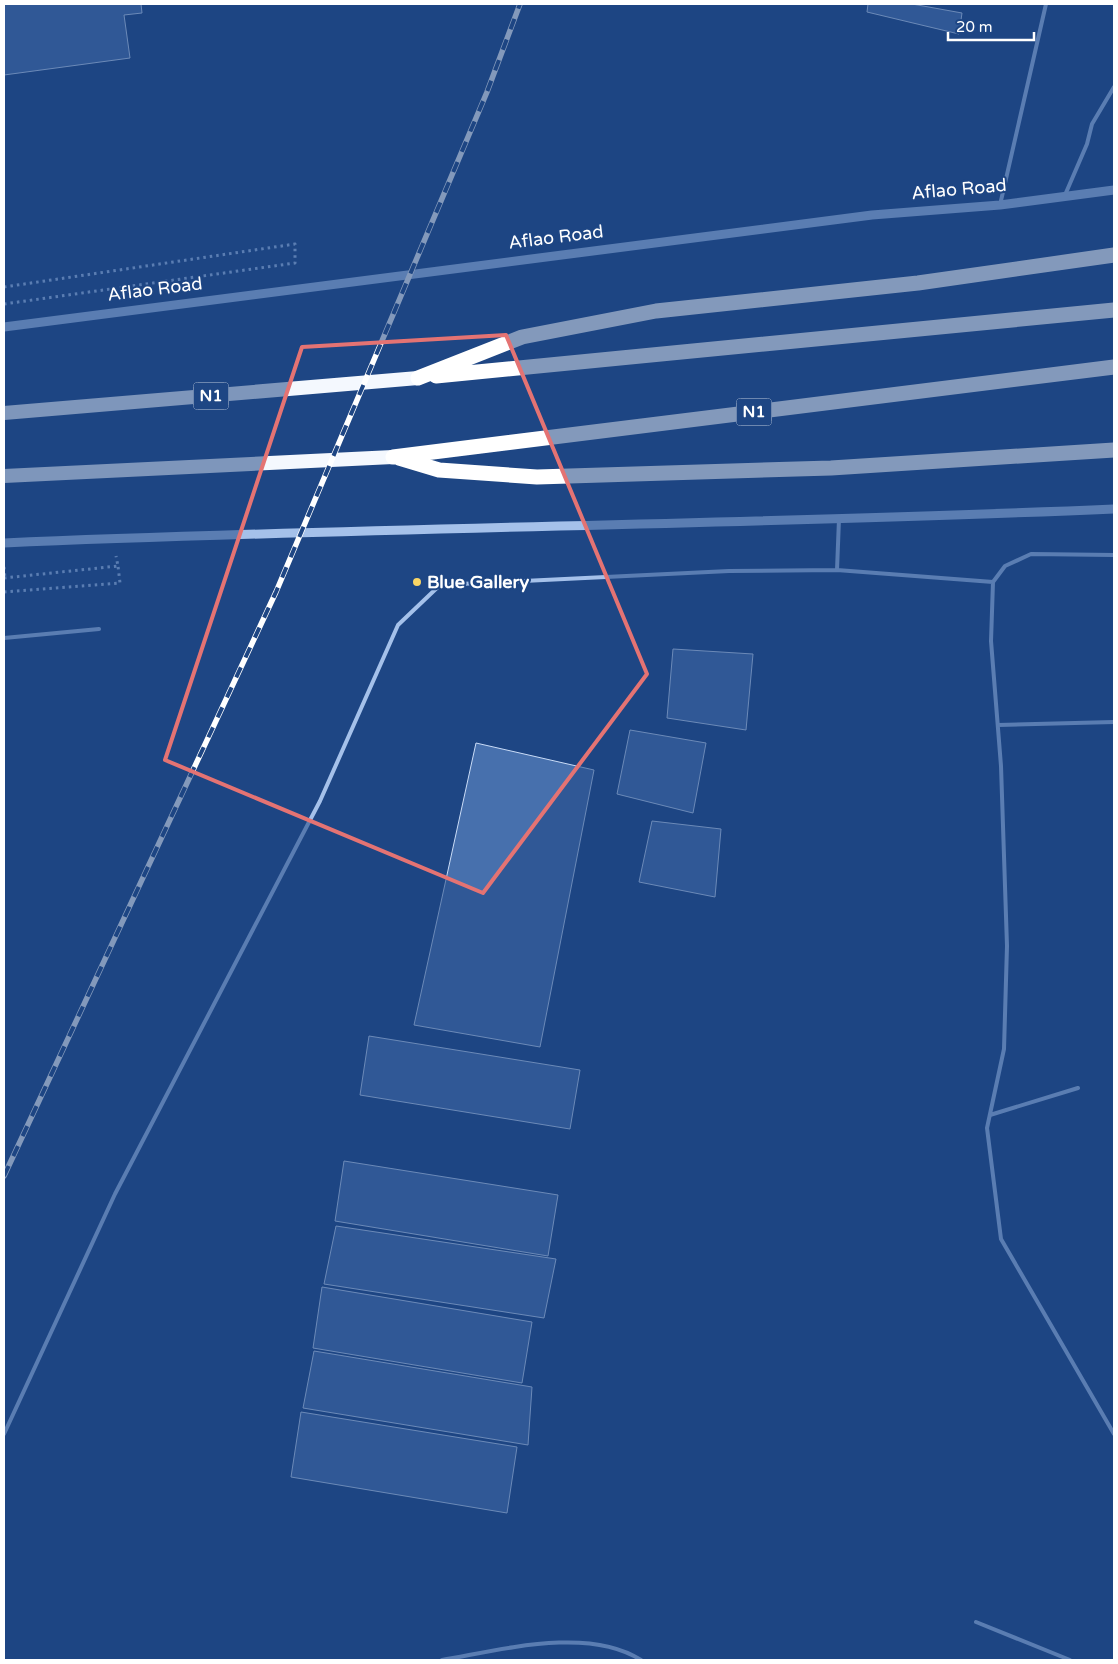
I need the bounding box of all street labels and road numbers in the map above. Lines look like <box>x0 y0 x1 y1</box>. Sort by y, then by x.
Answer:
street label: Aflao Road <box>910 174 1008 204</box>
street label: Aflao Road <box>507 220 605 254</box>
street label: Aflao Road <box>106 272 204 306</box>
road number: N1 <box>194 382 228 410</box>
road number: N1 <box>736 398 772 426</box>

